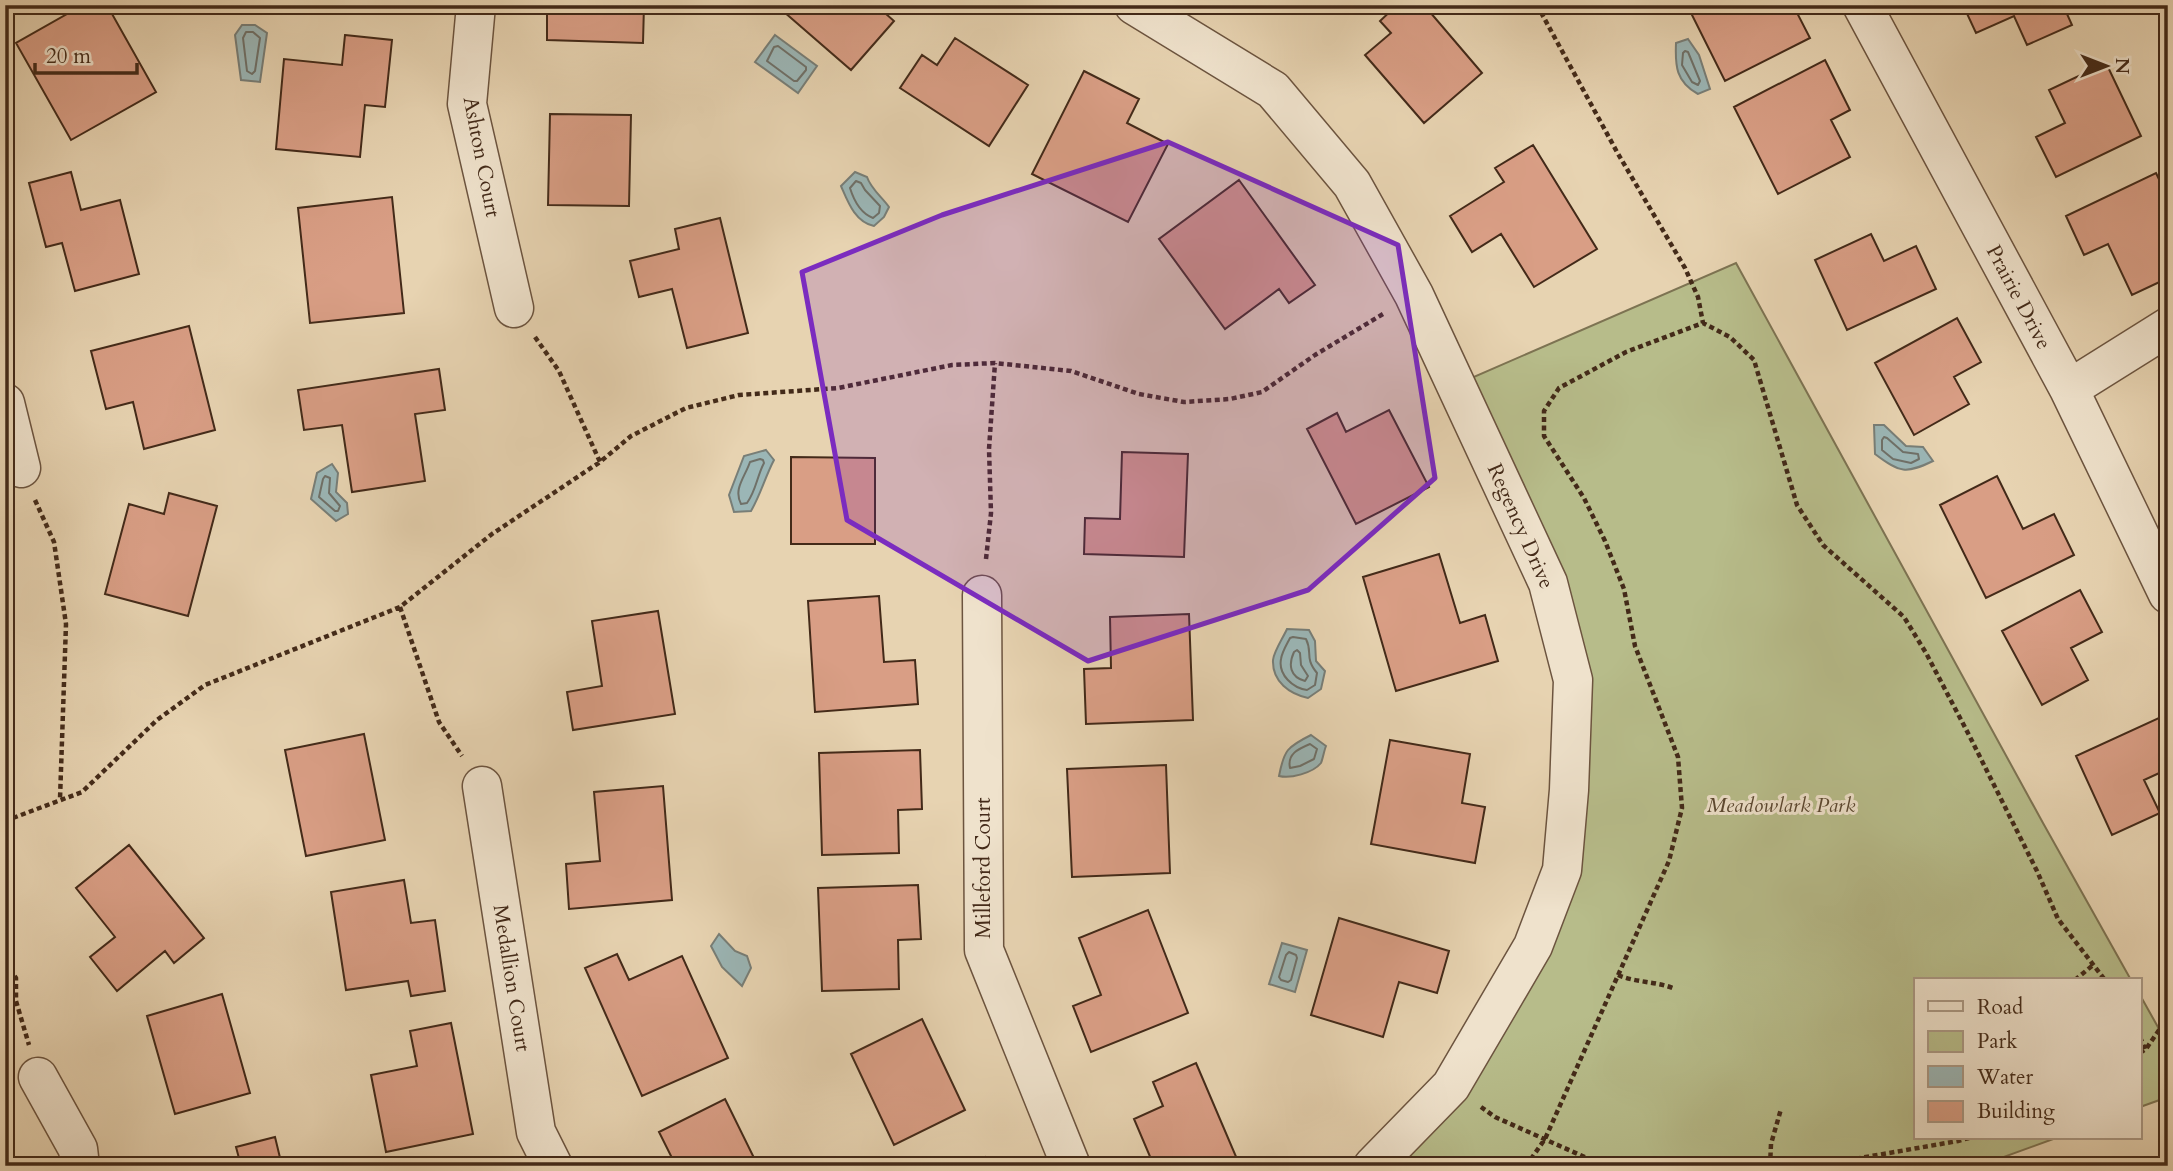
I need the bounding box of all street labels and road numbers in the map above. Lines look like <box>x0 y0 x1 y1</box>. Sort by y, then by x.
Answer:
street label: Ashton Court <box>456 94 507 220</box>
street label: Prairie Drive <box>1979 240 2058 355</box>
street label: Regency Drive <box>1480 459 1561 594</box>
street label: Milleford Court <box>969 797 998 939</box>
street label: Medallion Court <box>486 903 537 1054</box>

